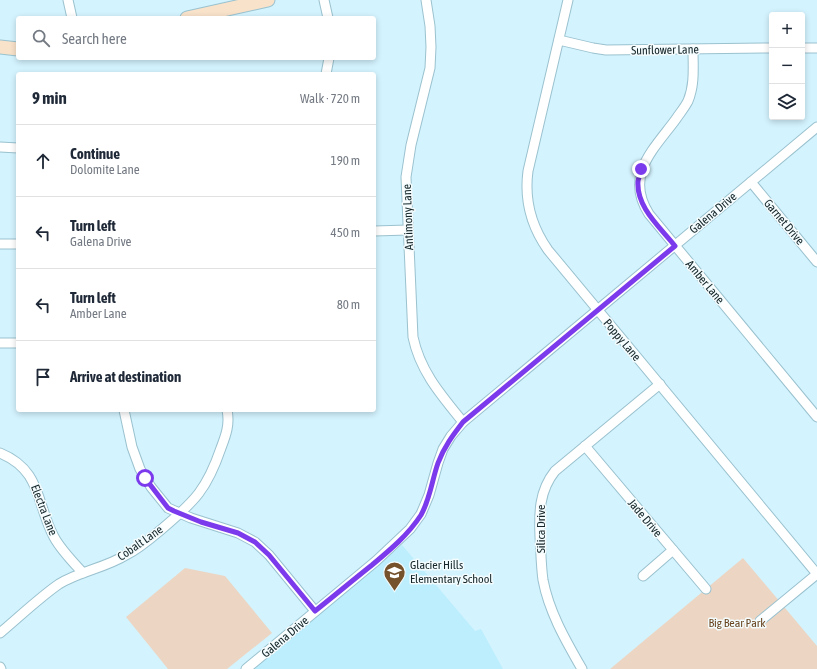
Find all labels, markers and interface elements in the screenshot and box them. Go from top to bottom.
map controls [769,12,805,120]
button: + [769,12,805,48]
search box [16,16,376,60]
icon: search [30,27,52,49]
text: Search here [62,30,127,47]
street label: Sunflower Lane [631,42,699,58]
button: − [769,48,805,84]
button: layers [769,84,805,120]
text: 9 min [32,88,67,108]
text: Walk · 720 m [300,91,360,106]
text: Continue [70,145,120,162]
icon: ahead [32,150,54,172]
text: 190 m [331,153,360,168]
route end [632,160,650,178]
text: Dolomite Lane [70,162,140,177]
street label: Antimony Lane [400,184,416,250]
street label: Galena Drive [687,189,739,237]
street label: Garnet Drive [761,196,807,248]
text: Turn left [70,217,116,234]
icon: left [32,222,54,244]
text: 450 m [331,225,360,240]
text: Galena Drive [70,234,132,249]
street label: Amber Lane [683,257,727,307]
text: Turn left [70,289,116,306]
icon: left [32,294,54,316]
text: 80 m [337,297,360,312]
text: Amber Lane [70,306,127,321]
street label: Poppy Lane [600,316,644,364]
icon: arrive [32,366,54,388]
text: Arrive at destination [70,368,181,385]
route start [136,469,154,487]
street label: Electra Lane [28,483,60,537]
street label: Jade Drive [625,496,665,540]
street label: Silica Drive [534,505,548,553]
street label: Cobalt Lane [115,522,165,564]
place label: Glacier Hills Elementary School [410,558,493,586]
school or university icon: Glacier Hills Elementary School [381,559,407,592]
street label: Galena Drive [259,613,311,661]
park label: Big Bear Park [708,616,766,630]

